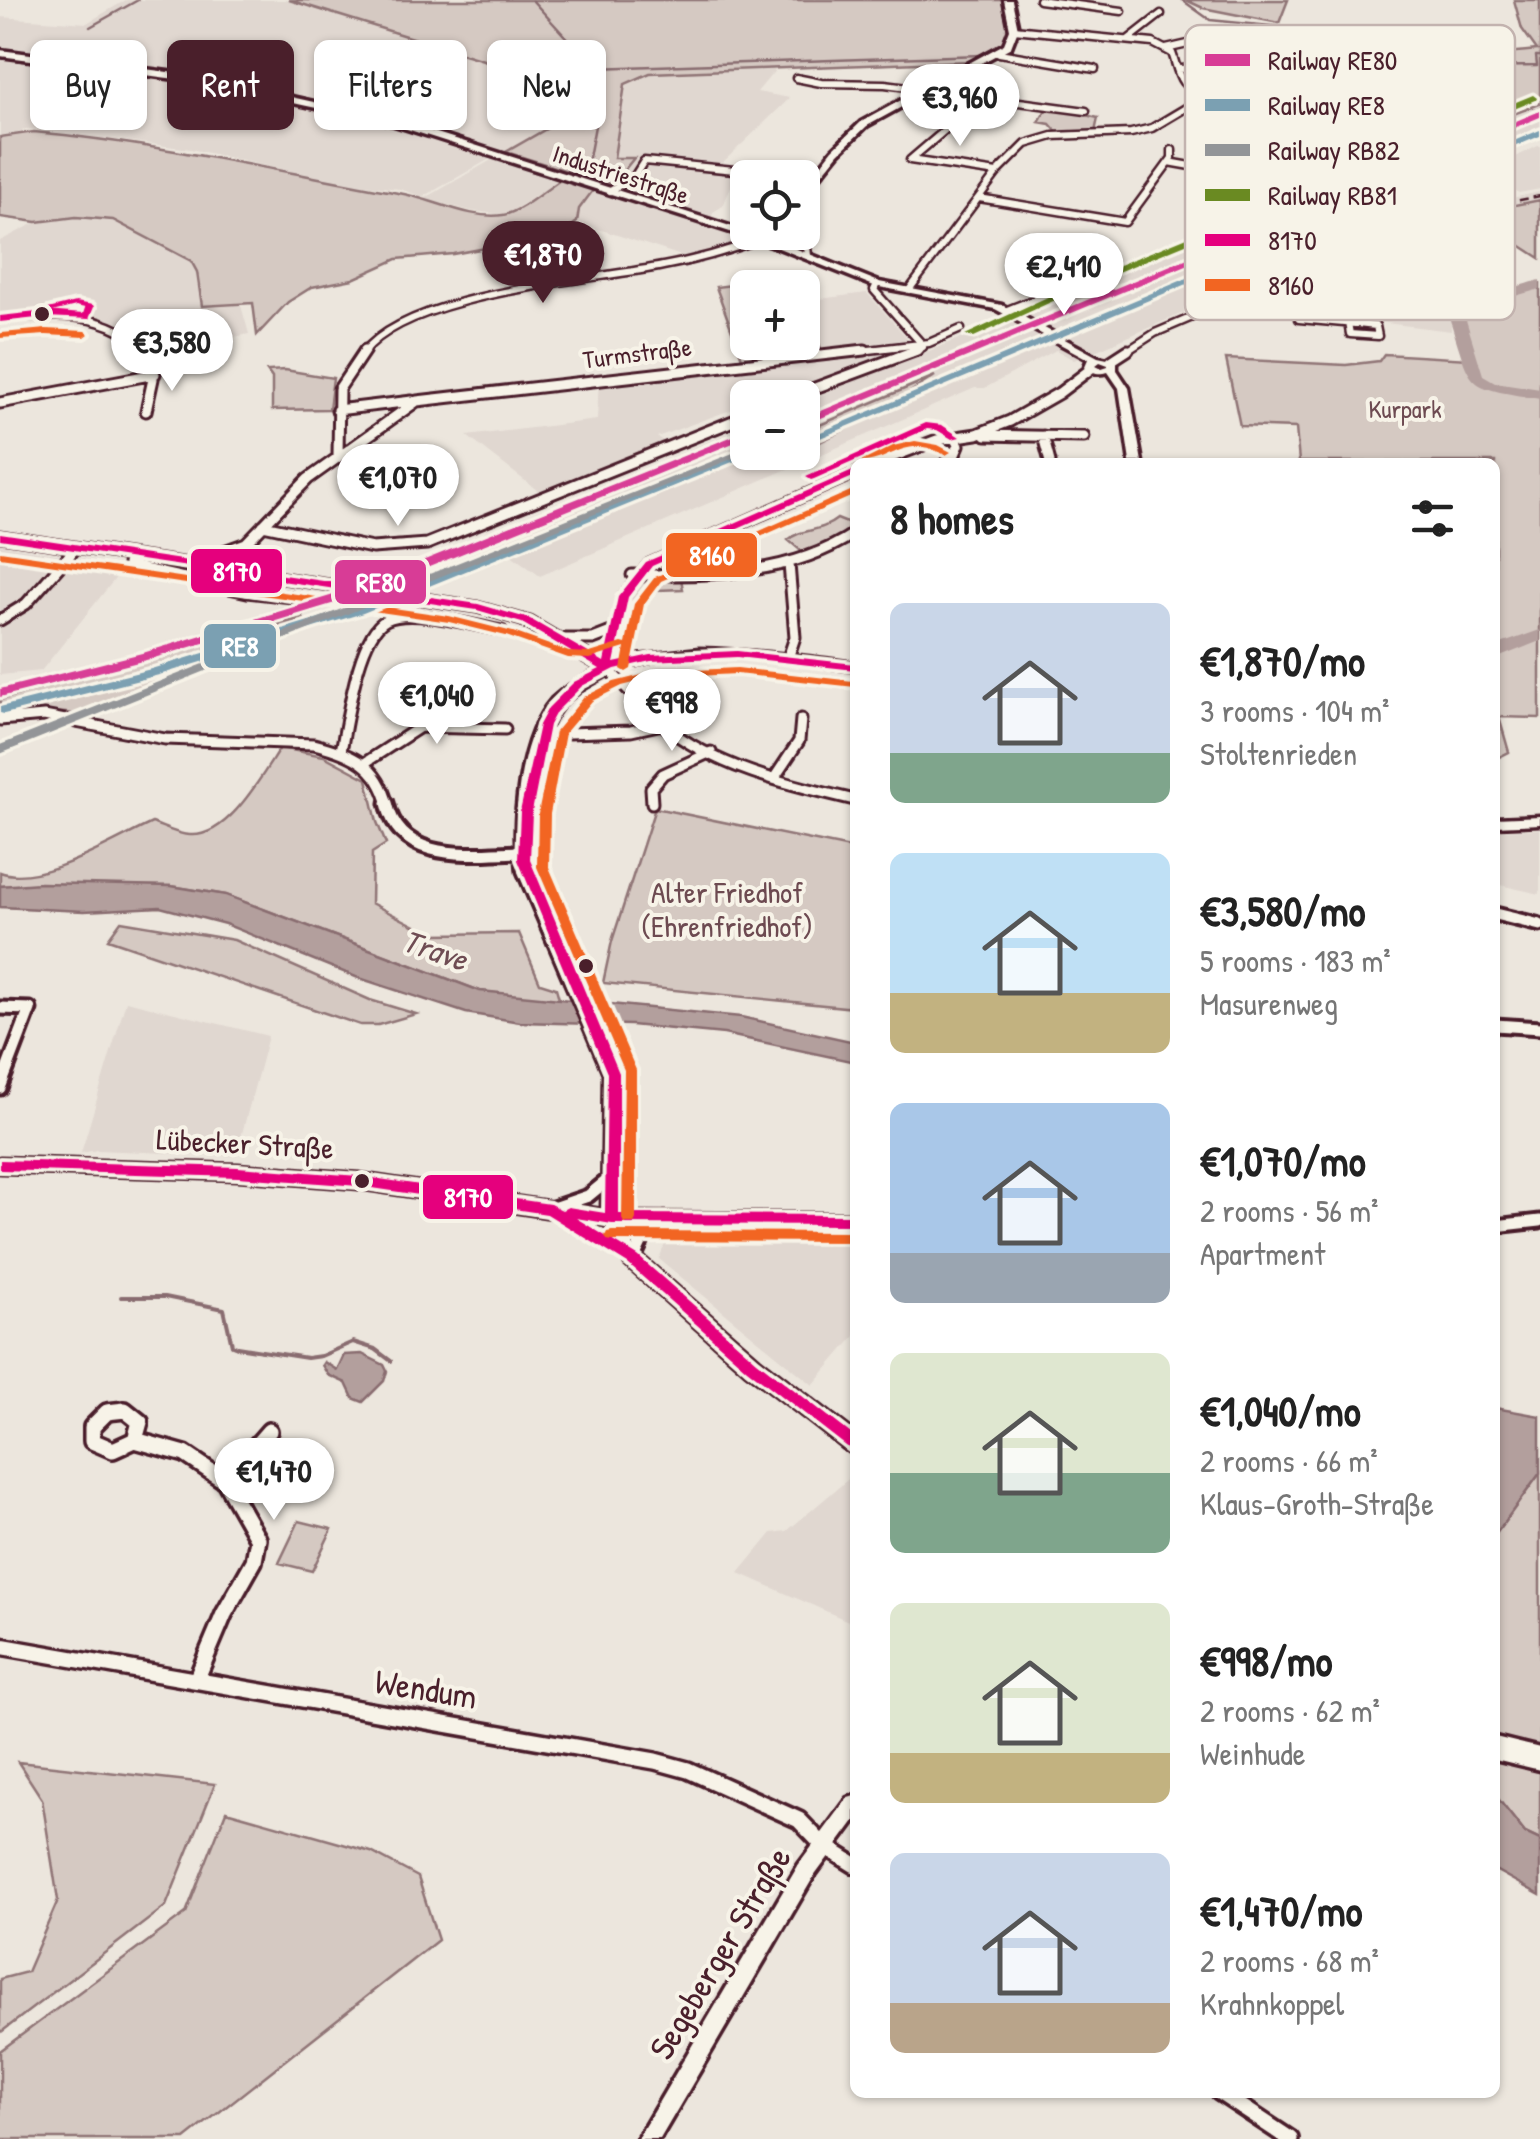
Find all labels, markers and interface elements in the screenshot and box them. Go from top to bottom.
legend [1185,25,1515,320]
chip: Buy [30,40,147,130]
chip: Rent [167,40,294,130]
chip: Filters [314,40,467,130]
chip: New [487,40,606,130]
text: Railway RE80 [1268,41,1397,79]
pin: €3,960 [879,64,1041,149]
text: €3,960 [922,75,998,118]
text: Railway RE8 [1268,86,1385,124]
text: Railway RB82 [1268,131,1400,169]
street label: Industriestraße [549,136,693,212]
map controls [730,160,820,470]
button: locate [730,160,820,250]
text: Railway RB81 [1268,176,1397,214]
pin: €1,870 [462,221,624,306]
text: 8170 [1268,221,1317,259]
text: €1,870 [504,232,582,275]
pin: €2,410 [983,233,1145,318]
text: €2,410 [1027,244,1101,287]
text: 8160 [1268,266,1314,304]
button: + [730,270,820,360]
unlabelled marker [32,304,52,324]
pin: €3,580 [91,309,253,394]
text: €3,580 [133,320,211,363]
street label: Turmstraße [581,329,693,377]
button: − [730,380,820,470]
park label: Kurpark [1368,392,1442,426]
pin: €1,070 [317,444,479,529]
text: €1,070 [359,455,437,498]
text: 8 homes [890,490,1014,547]
icon: filters [1405,491,1460,546]
line badge: 8160 [664,531,759,579]
text: 8160 [689,536,735,574]
line badge: 8170 [189,547,284,595]
text: 8170 [213,552,262,590]
line badge: RE80 [333,558,428,606]
text: RE80 [356,563,406,601]
line badge: RE8 [202,622,278,670]
text: RE8 [221,627,259,665]
text: €1,870/mo [1200,632,1365,689]
icon: home [970,643,1090,763]
pin: €1,040 [356,662,518,747]
pin: €998 [613,669,731,754]
text: €1,040 [400,673,474,716]
text: €998 [646,680,698,723]
text: 3 rooms · 104 m² [1200,689,1389,732]
text: Stoltenrieden [1200,732,1357,775]
park label: Alter Friedhof (Ehrenfriedhof) [641,872,813,946]
text: €3,580/mo [1200,882,1366,939]
icon: home [970,893,1090,1013]
water label: Trave [397,919,474,981]
text: 5 rooms · 183 m² [1200,939,1391,982]
unlabelled marker [576,956,596,976]
text: Masurenweg [1200,982,1338,1025]
street label: Lübecker Straße [156,1118,335,1168]
text: €1,070/mo [1200,1132,1366,1189]
icon: home [970,1143,1090,1263]
unlabelled marker [352,1171,372,1191]
line badge: 8170 [421,1173,515,1221]
text: 8170 [444,1178,493,1216]
text: 2 rooms · 56 m² [1200,1189,1378,1232]
text: Apartment [1200,1232,1325,1275]
text: €1,040/mo [1200,1382,1361,1439]
icon: home [970,1393,1090,1513]
pin: €1,470 [193,1438,355,1523]
text: 2 rooms · 66 m² [1200,1439,1378,1482]
text: €1,470 [236,1449,312,1492]
text: Klaus-Groth-Straße [1200,1482,1434,1525]
text: €998/mo [1200,1632,1332,1689]
icon: home [970,1643,1090,1763]
street label: Wendum [372,1657,481,1720]
text: 2 rooms · 62 m² [1200,1689,1380,1732]
text: Weinhude [1200,1732,1306,1775]
street label: Segeberger Straße [638,1838,802,2068]
text: €1,470/mo [1200,1882,1363,1939]
icon: home [970,1893,1090,2013]
text: 2 rooms · 68 m² [1200,1939,1379,1982]
text: Krahnkoppel [1200,1982,1344,2025]

